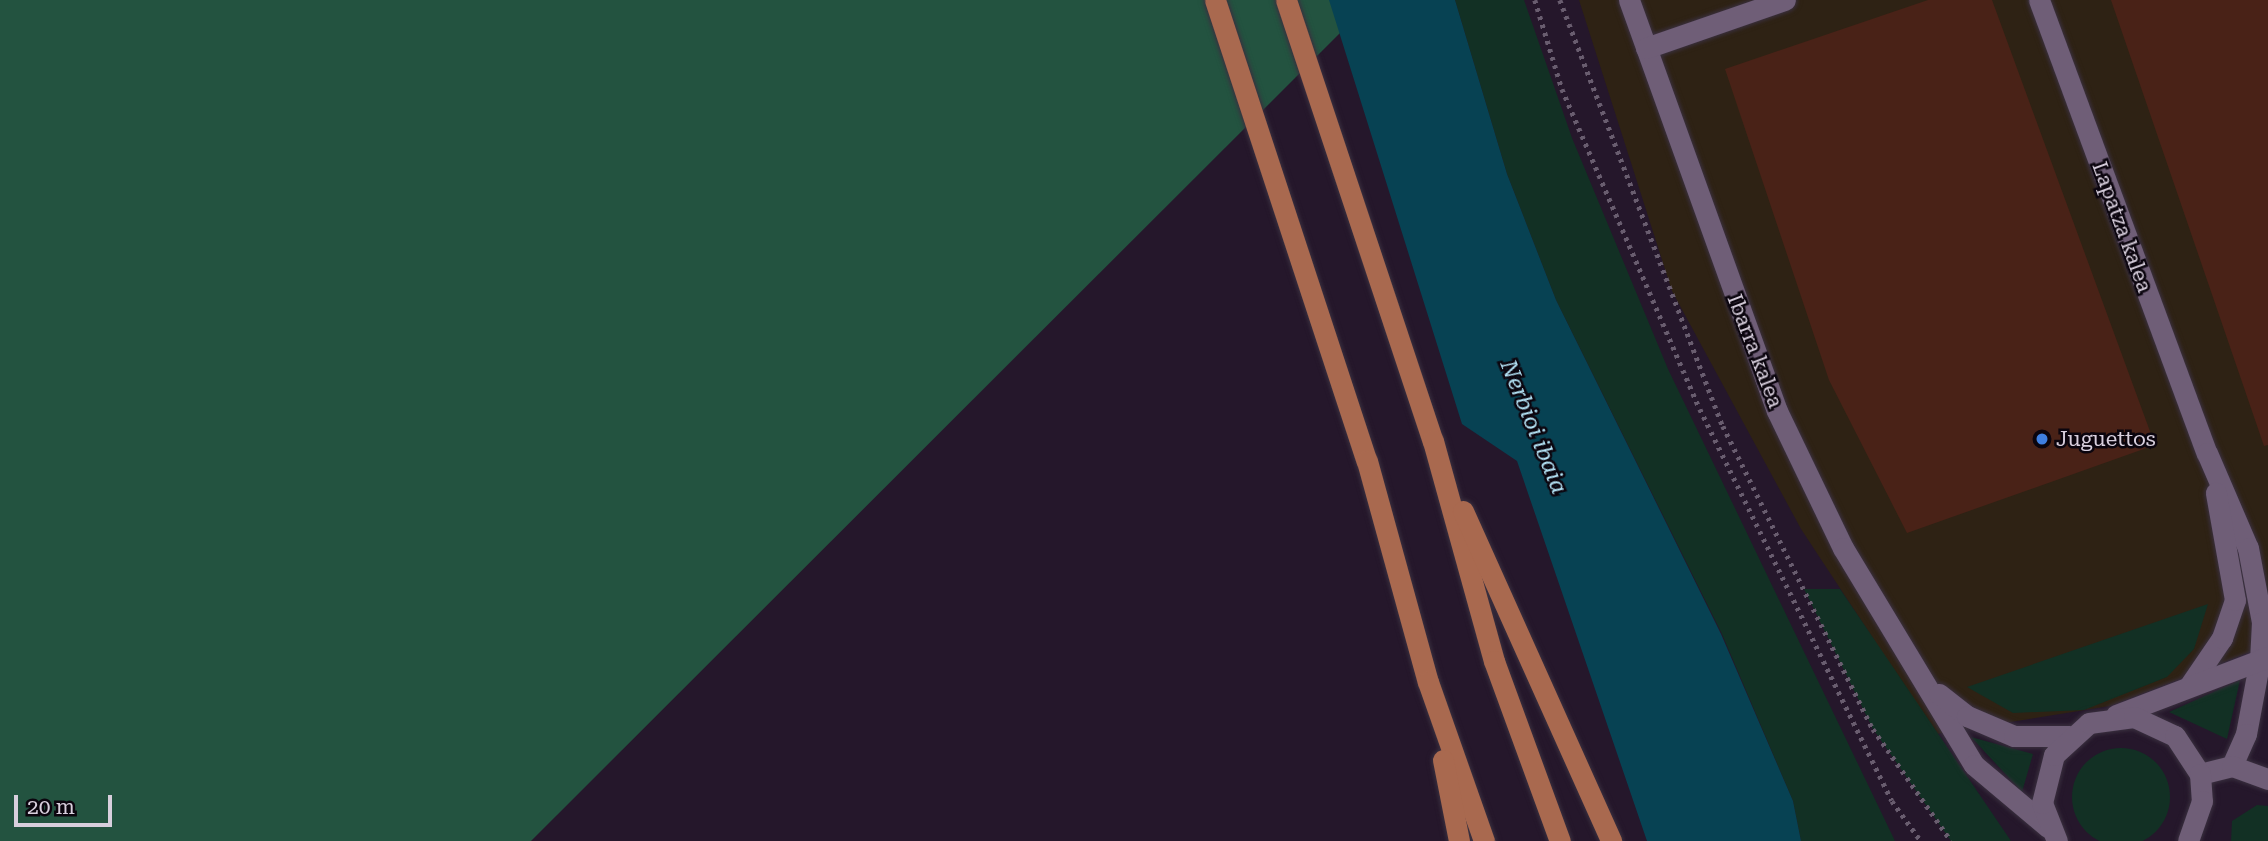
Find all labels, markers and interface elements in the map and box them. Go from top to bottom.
street label: Lapatza kalea [2087,158,2157,296]
street label: Ibarra kalea [1722,291,1788,411]
water label: Nerbioi ibaia [1494,356,1572,498]
place label: Juguettos [2056,426,2156,452]
marker: Juguettos [2034,431,2050,447]
scale bar [18,782,116,826]
text: 20 m [27,795,75,819]

